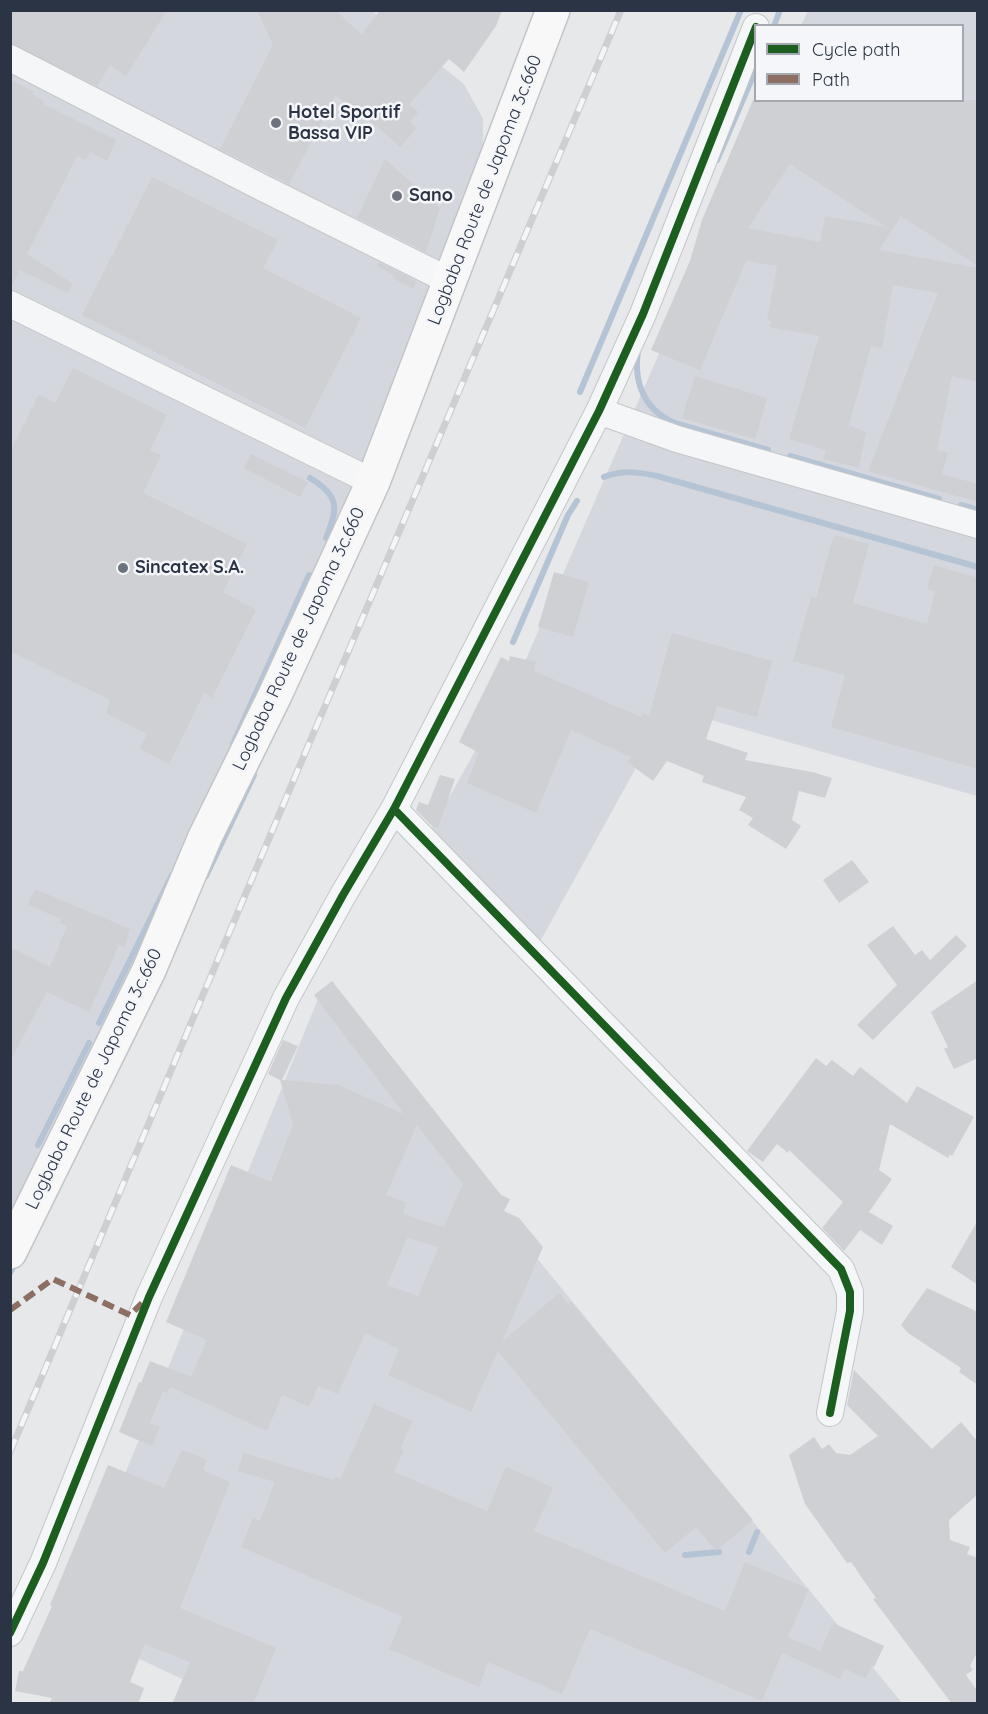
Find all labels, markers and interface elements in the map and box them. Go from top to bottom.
legend [754,24,964,102]
text: Cycle path [812,38,900,61]
street label: Logbaba Route de Japoma 3c.660 [423,52,547,328]
text: Path [812,68,850,91]
place label: Hotel Sportif Bassa VIP [288,102,401,144]
marker: Hotel Sportif Bassa VIP [269,116,283,130]
place label: Sano [409,185,453,207]
marker: Sano [390,189,404,203]
street label: Logbaba Route de Japoma 3c.660 [228,504,370,774]
place label: Sincatex S.A. [135,557,244,579]
marker: Sincatex S.A. [116,561,130,575]
street label: Logbaba Route de Japoma 3c.660 [21,945,167,1213]

